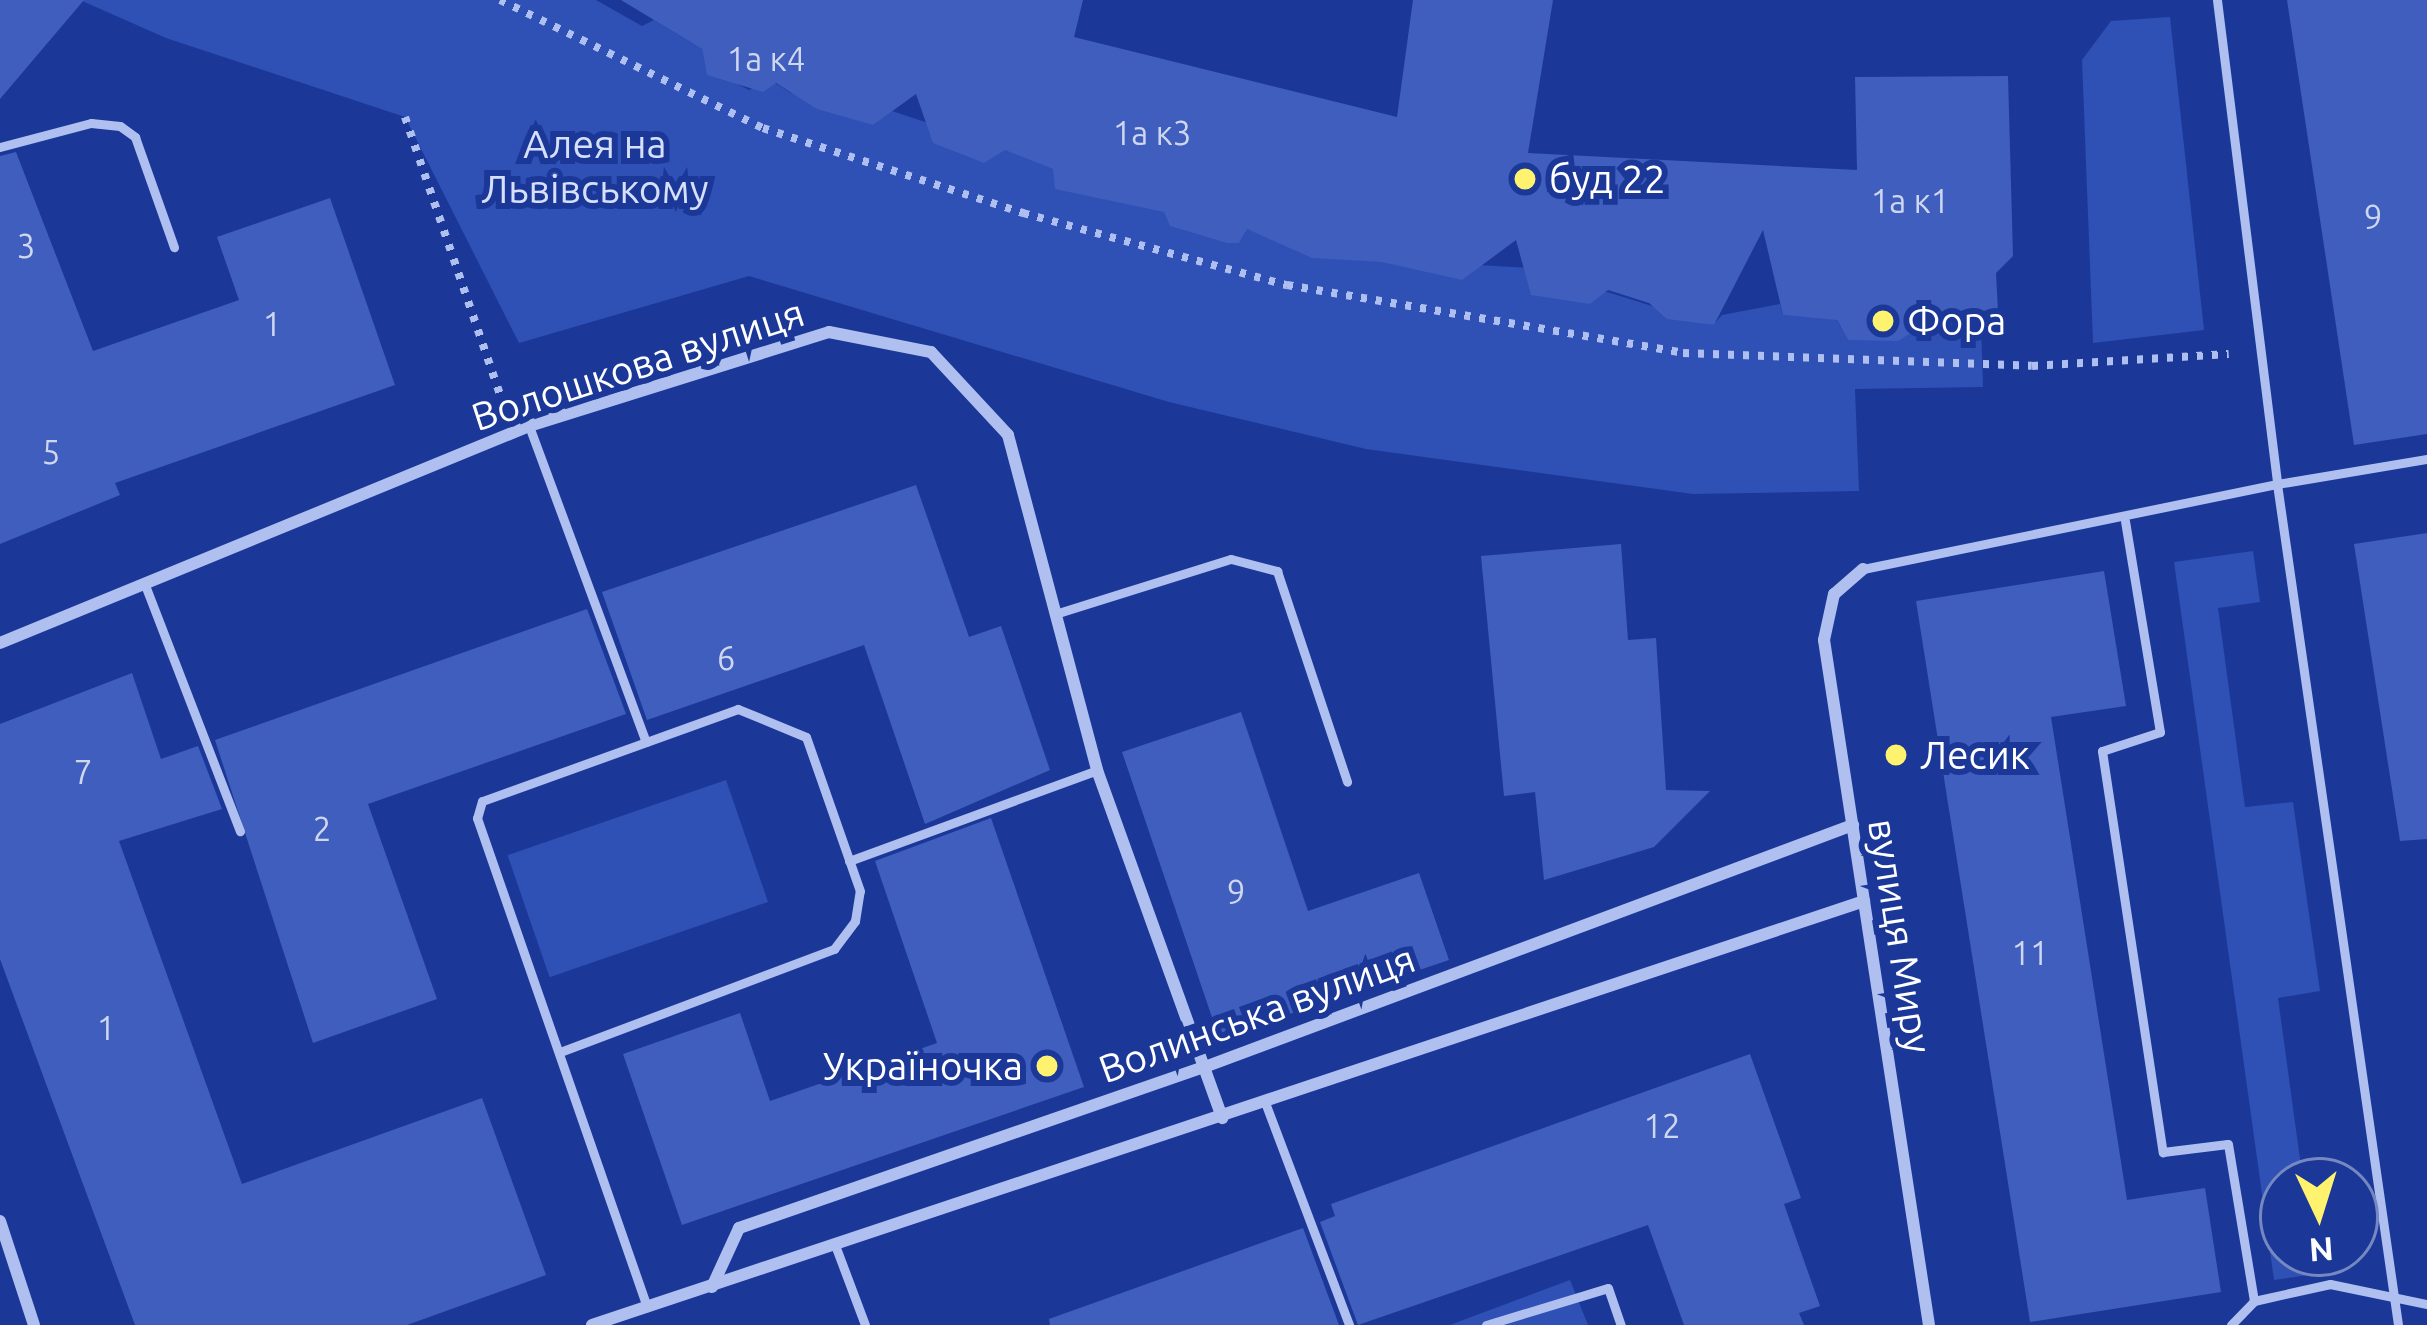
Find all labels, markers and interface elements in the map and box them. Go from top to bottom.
house number: 1а к4 [727,39,805,79]
house number: 1а к3 [1113,113,1191,153]
park label: Алея на Львівському [481,122,709,213]
place label: буд 22 [1549,156,1666,202]
marker: буд 22 [1512,166,1538,192]
house number: 1а к1 [1871,181,1949,221]
house number: 9 [2364,197,2382,237]
house number: 3 [17,226,35,266]
street label: Волошкова вулиця [466,289,810,441]
place label: Фора [1907,298,2006,344]
house number: 1 [263,304,281,344]
marker: Фора [1870,308,1896,334]
house number: 5 [42,432,60,472]
house number: 6 [717,638,735,678]
place label: Лесик [1920,732,2030,778]
marker: Лесик [1883,742,1909,768]
house number: 7 [74,752,92,792]
house number: 2 [313,809,331,849]
street label: вулиця Миру [1858,815,1942,1057]
house number: 9 [1227,872,1245,912]
house number: 11 [2011,933,2049,973]
street label: Волинська вулиця [1093,935,1421,1093]
house number: 1 [97,1008,115,1048]
place label: Україночка [823,1043,1023,1089]
marker: Україночка [1034,1053,1060,1079]
house number: 12 [1643,1106,1681,1146]
north arrow [2259,1157,2379,1277]
text: N [2308,1231,2335,1270]

